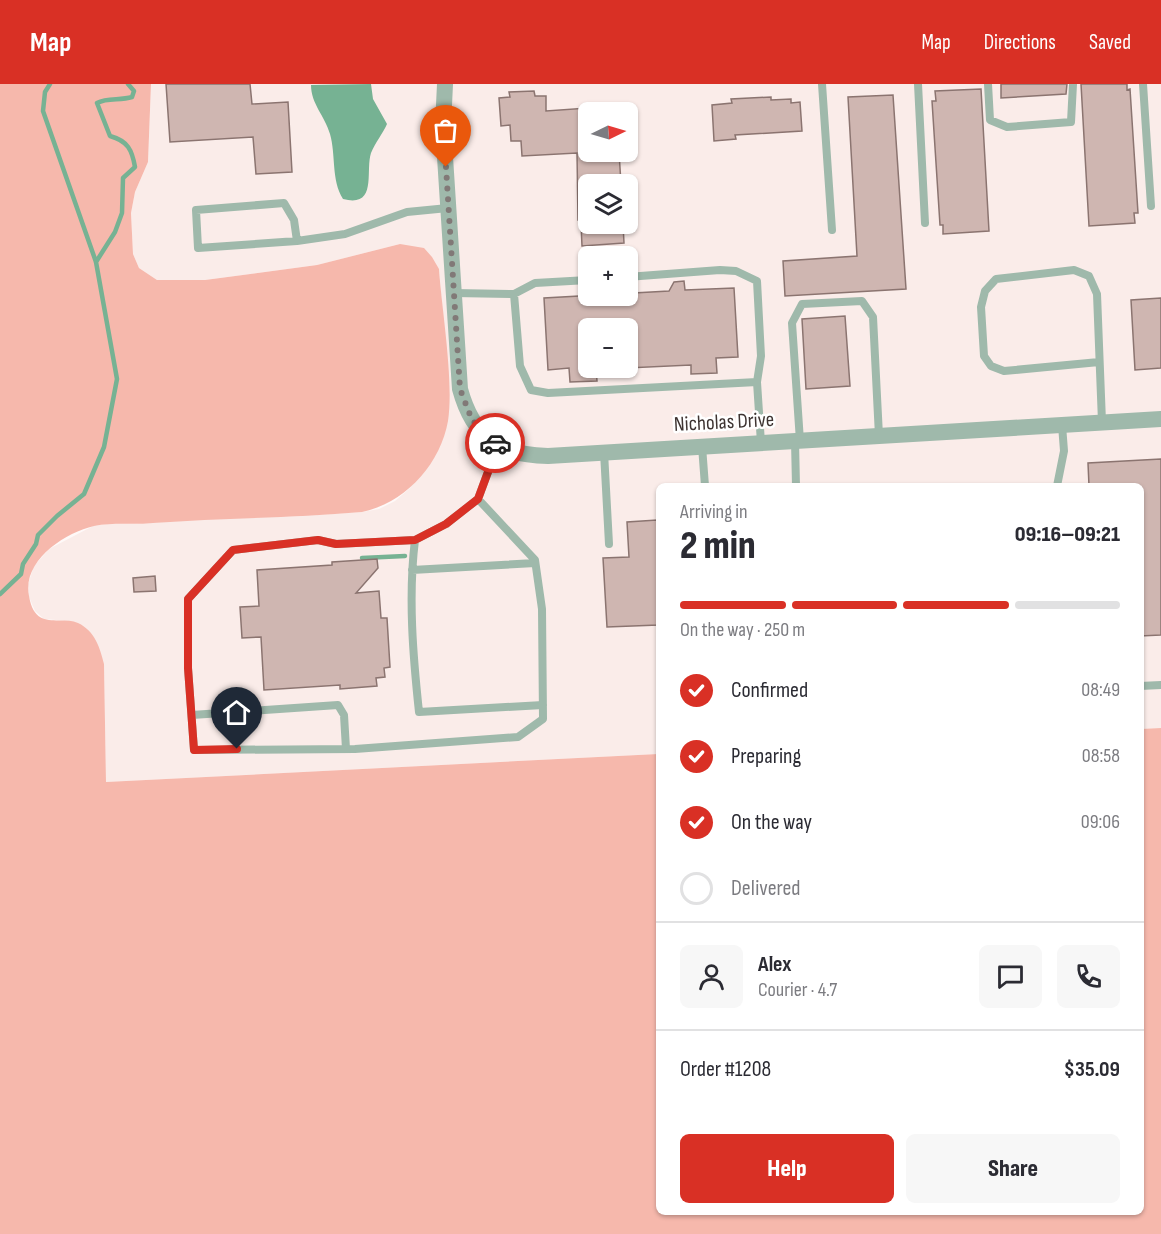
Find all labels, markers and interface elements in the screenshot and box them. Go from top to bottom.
text: Map [30,26,71,59]
text: Map [921,30,951,55]
text: Directions [984,30,1056,55]
text: Saved [1089,30,1131,55]
north arrow [578,102,638,162]
map controls [578,102,638,378]
pin [420,105,471,167]
icon: bag [429,114,462,147]
button: layers [578,174,638,234]
button: + [578,246,638,306]
button: − [578,318,638,378]
street label: Nicholas Drive [673,407,775,437]
courier [465,413,525,473]
icon: car [479,427,512,460]
text: Arriving in [680,500,748,524]
text: 09:16–09:21 [1015,521,1120,548]
text: 2 min [680,523,756,570]
text: On the way · 250 m [680,618,805,642]
icon: check [680,674,713,707]
text: Confirmed [731,677,808,704]
text: 08:49 [1081,678,1120,702]
pin [211,687,262,749]
icon: home [220,696,253,729]
icon: check [680,740,713,773]
text: Preparing [731,743,801,770]
text: 08:58 [1082,744,1120,768]
icon: check [680,806,713,839]
text: On the way [731,809,812,836]
text: 09:06 [1081,810,1120,834]
text: Delivered [731,875,800,902]
button: person [680,945,743,1008]
button: chat [979,945,1042,1008]
button: phone [1057,945,1120,1008]
text: Alex [758,951,791,978]
text: Courier · 4.7 [758,978,837,1002]
text: Order #1208 [680,1056,771,1083]
text: $35.09 [1064,1056,1120,1083]
button: Help [680,1134,894,1203]
button: Share [906,1134,1120,1203]

